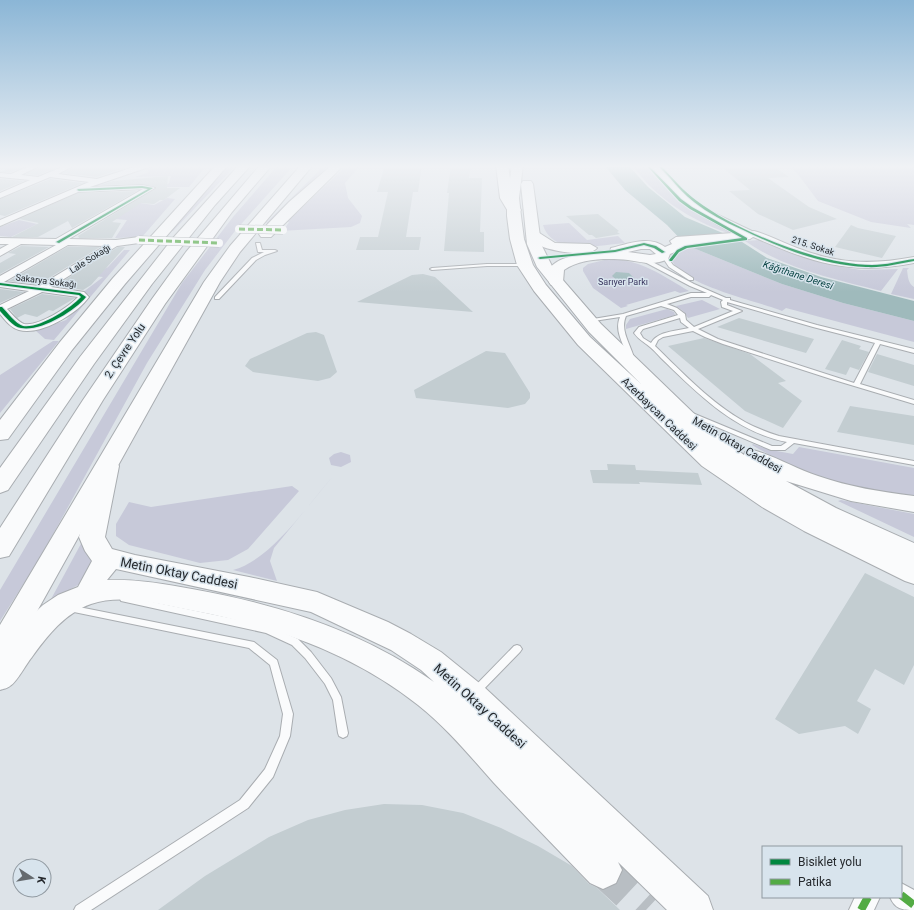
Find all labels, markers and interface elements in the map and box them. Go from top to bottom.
street label: 215. Sokak [790,234,836,258]
street label: Lale Sokağı [68,243,112,275]
water label: Kâğıthane Deresi [762,258,835,292]
street label: Sakarya Sokağı [15,272,77,290]
park label: Sarıyer Parkı [598,277,648,287]
street label: 2. Çevre Yolu [102,321,148,381]
street label: Azerbaycan Caddesi [619,375,699,453]
street label: Metin Oktay Caddesi [690,414,784,476]
street label: Metin Oktay Caddesi [119,554,239,592]
street label: Metin Oktay Caddesi [431,661,529,751]
legend [762,846,902,898]
text: Bisiklet yolu [798,855,862,869]
north arrow [12,858,52,898]
text: K [34,875,48,886]
text: Patika [798,875,832,889]

